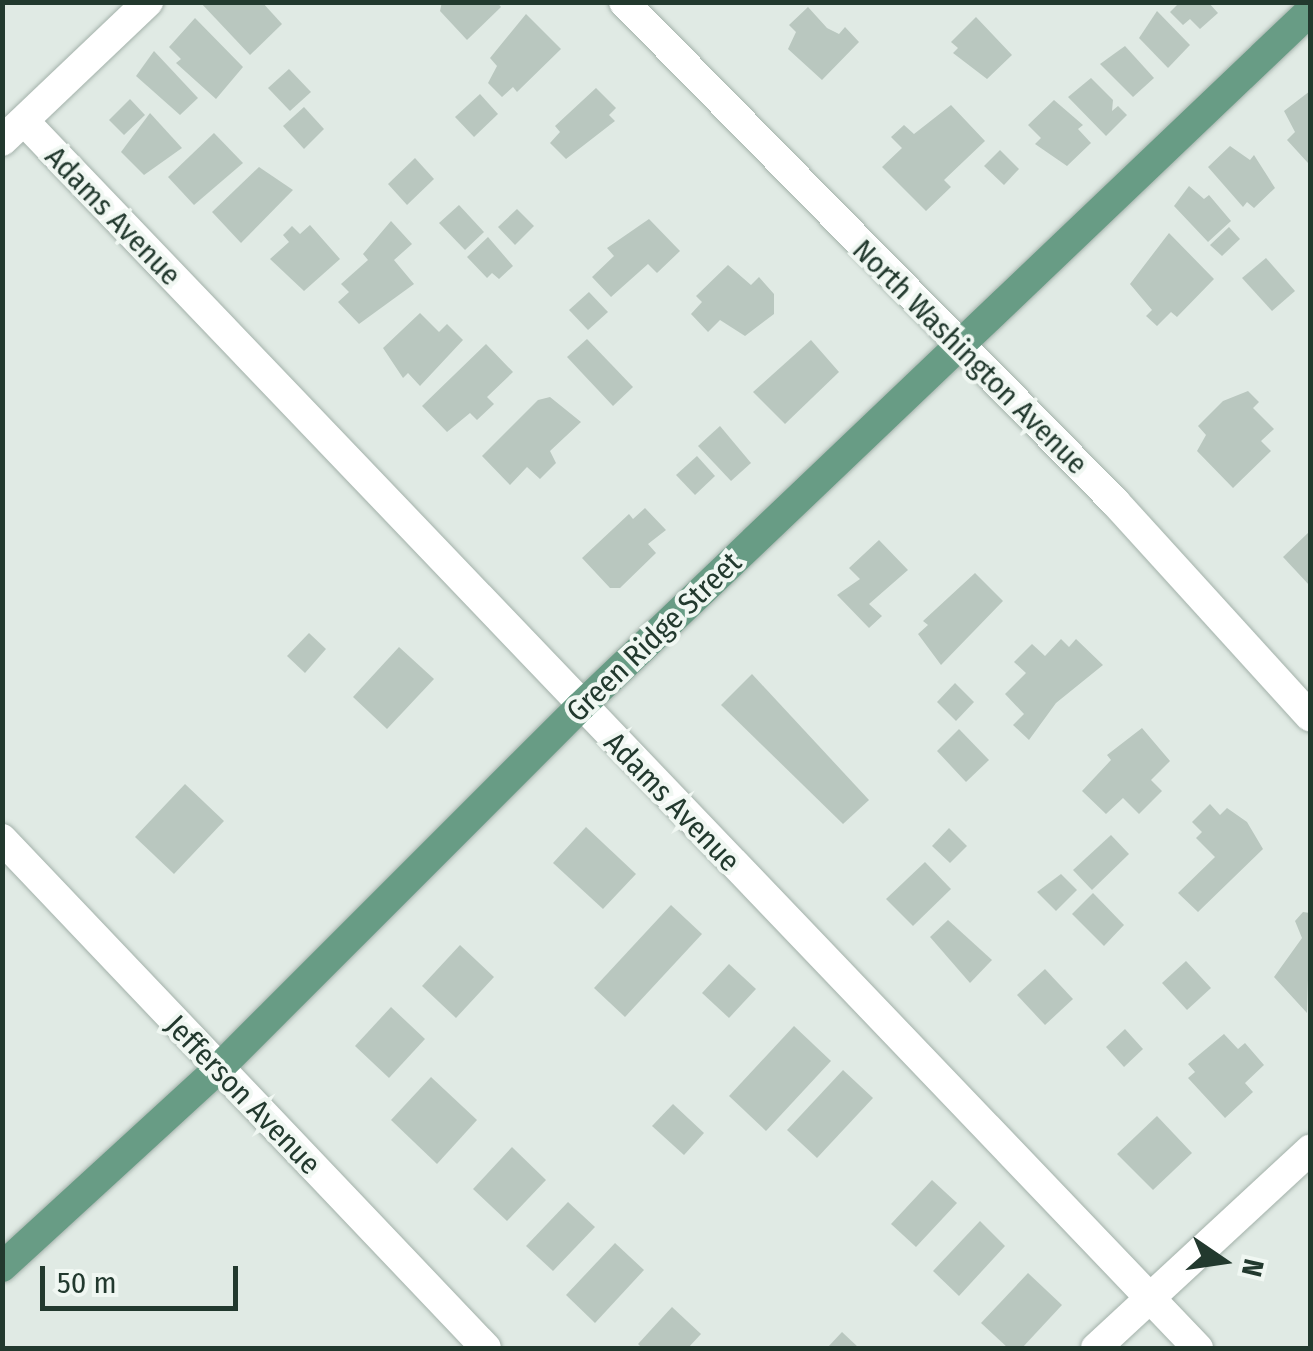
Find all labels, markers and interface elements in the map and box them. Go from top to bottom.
street label: Adams Avenue [38,139,188,293]
street label: North Washington Avenue [845,232,1095,482]
street label: Green Ridge Street [559,545,749,729]
street label: Adams Avenue [597,725,747,879]
street label: Jefferson Avenue [158,1008,328,1182]
north arrow [1173,1211,1273,1311]
scale bar [45,1246,242,1308]
text: N [1235,1256,1271,1280]
text: 50 m [57,1265,117,1301]

